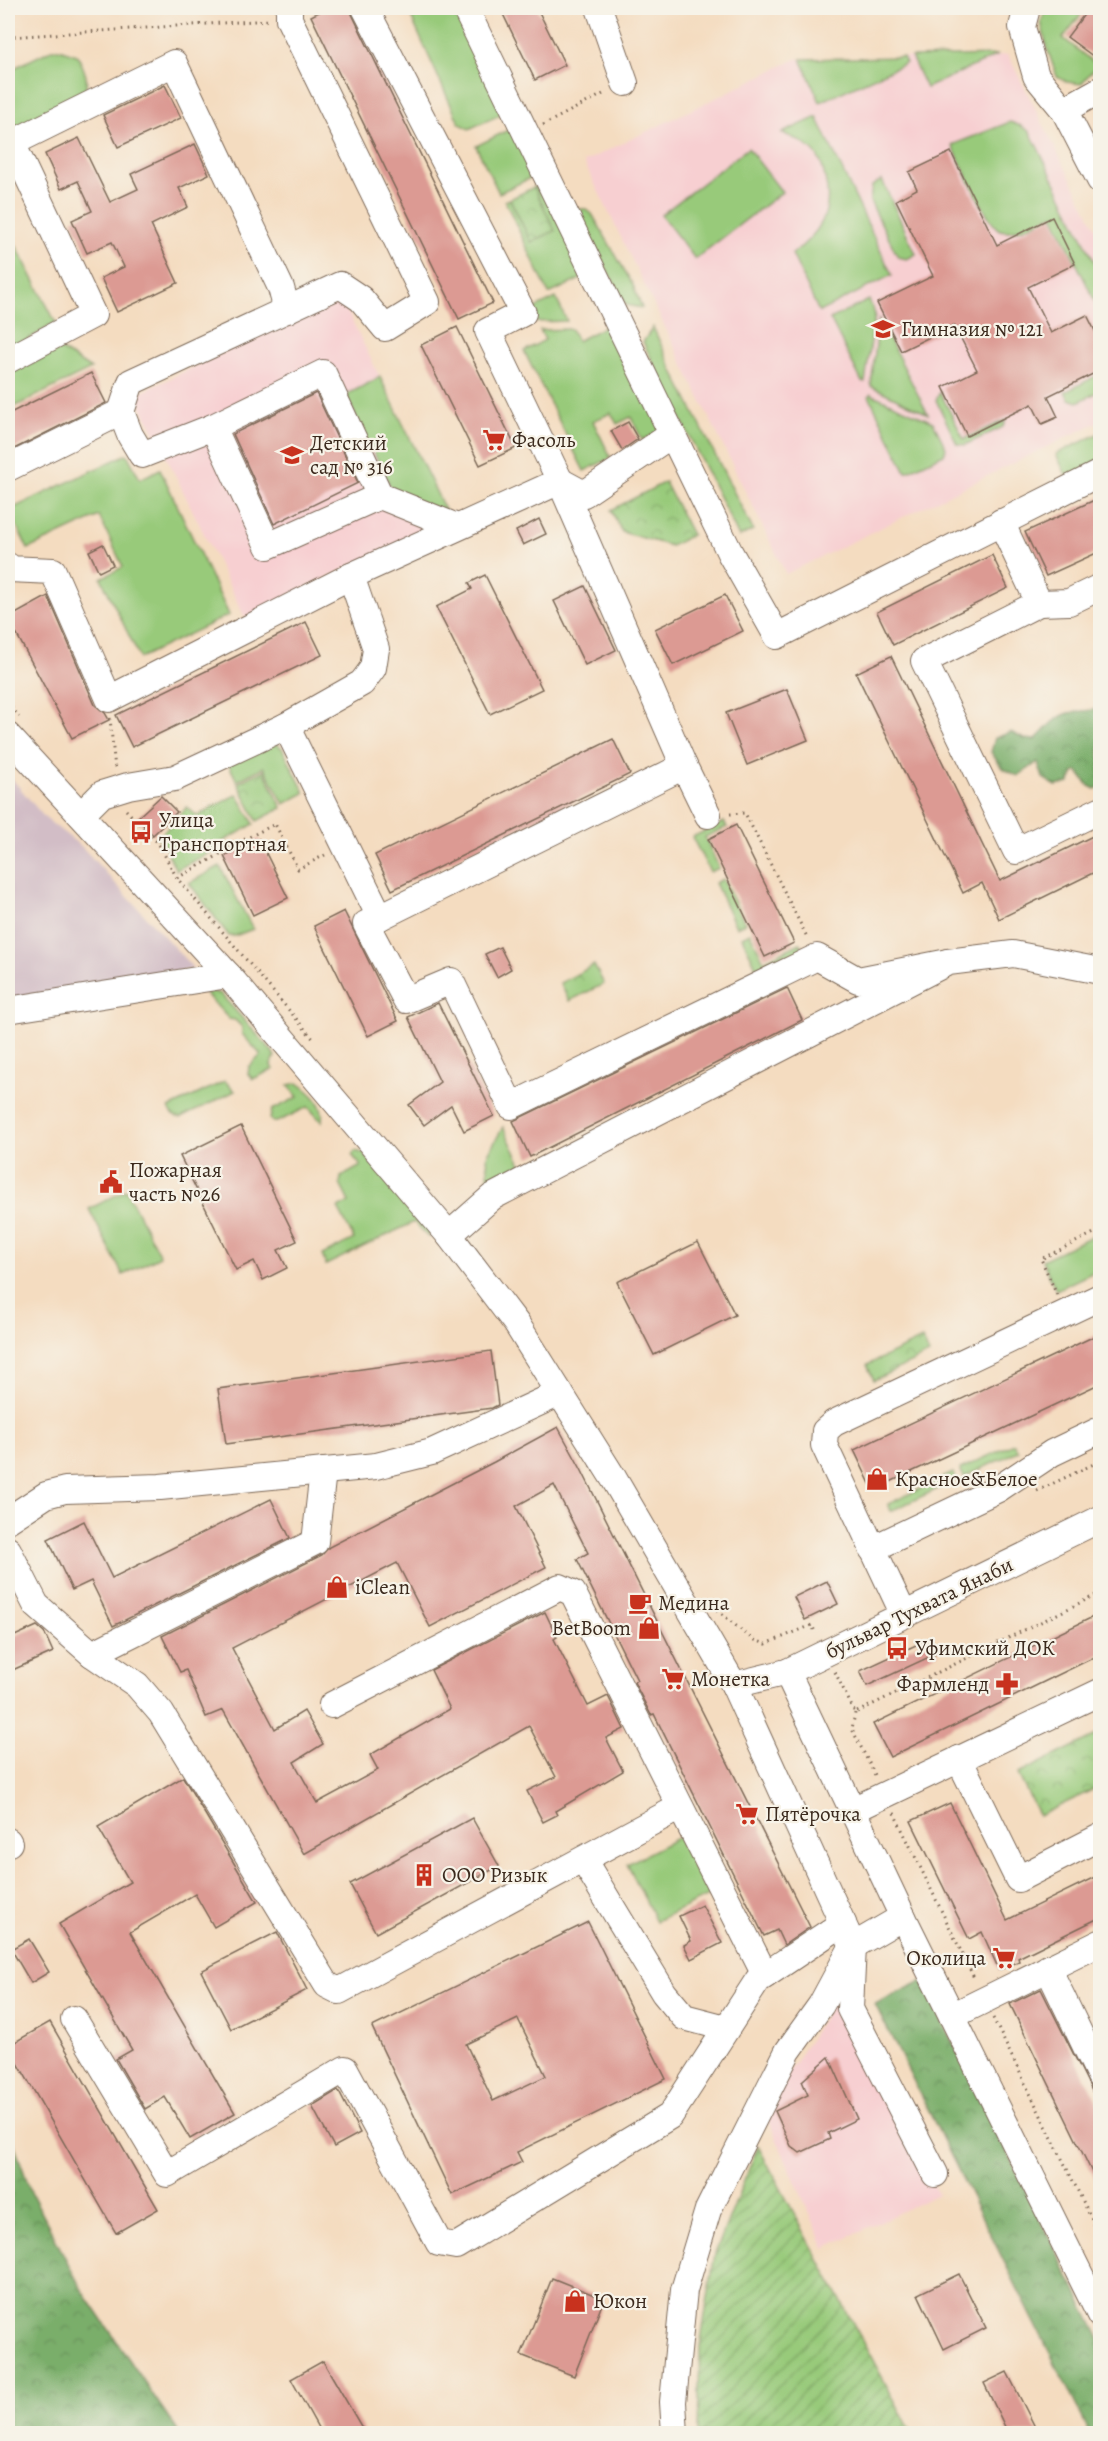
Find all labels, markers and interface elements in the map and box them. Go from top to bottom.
place label: Гимназия № 121 [901,315,1043,343]
school or university icon: Гимназия № 121 [870,316,896,342]
place label: Фасоль [512,426,575,454]
supermarket icon: Фасоль [481,427,507,453]
place label: Детский сад № 316 [310,429,393,481]
school or university icon: Детский сад № 316 [279,442,305,468]
place label: Улица Транспортная [159,806,287,858]
bus stop icon: Улица Транспортная [128,819,154,845]
place label: Пожарная часть №26 [129,1156,222,1208]
public building icon: Пожарная часть №26 [98,1169,124,1195]
place label: Красное&Белое [895,1465,1038,1493]
shop icon: Красное&Белое [864,1466,890,1492]
street label: бульвар Тухвата Янаби [820,1550,1018,1666]
place label: iClean [355,1573,410,1601]
shop icon: iClean [324,1574,350,1600]
place label: Медина [658,1589,730,1617]
cafe icon: Медина [627,1590,653,1616]
place label: BetBoom [552,1614,631,1642]
shop icon: BetBoom [636,1615,662,1641]
place label: Уфимский ДОК [915,1634,1055,1662]
bus stop icon: Уфимский ДОК [884,1635,910,1661]
place label: Монетка [691,1665,771,1693]
supermarket icon: Монетка [660,1666,686,1692]
place label: Фармленд [897,1670,989,1698]
pharmacy icon: Фармленд [994,1671,1020,1697]
place label: Пятёрочка [765,1800,861,1828]
supermarket icon: Пятёрочка [734,1801,760,1827]
place label: ООО Ризык [442,1861,547,1889]
building icon: ООО Ризык [411,1862,437,1888]
place label: Околица [906,1944,986,1972]
supermarket icon: Околица [991,1945,1017,1971]
place label: Юкон [593,2287,647,2315]
shop icon: Юкон [562,2288,588,2314]

